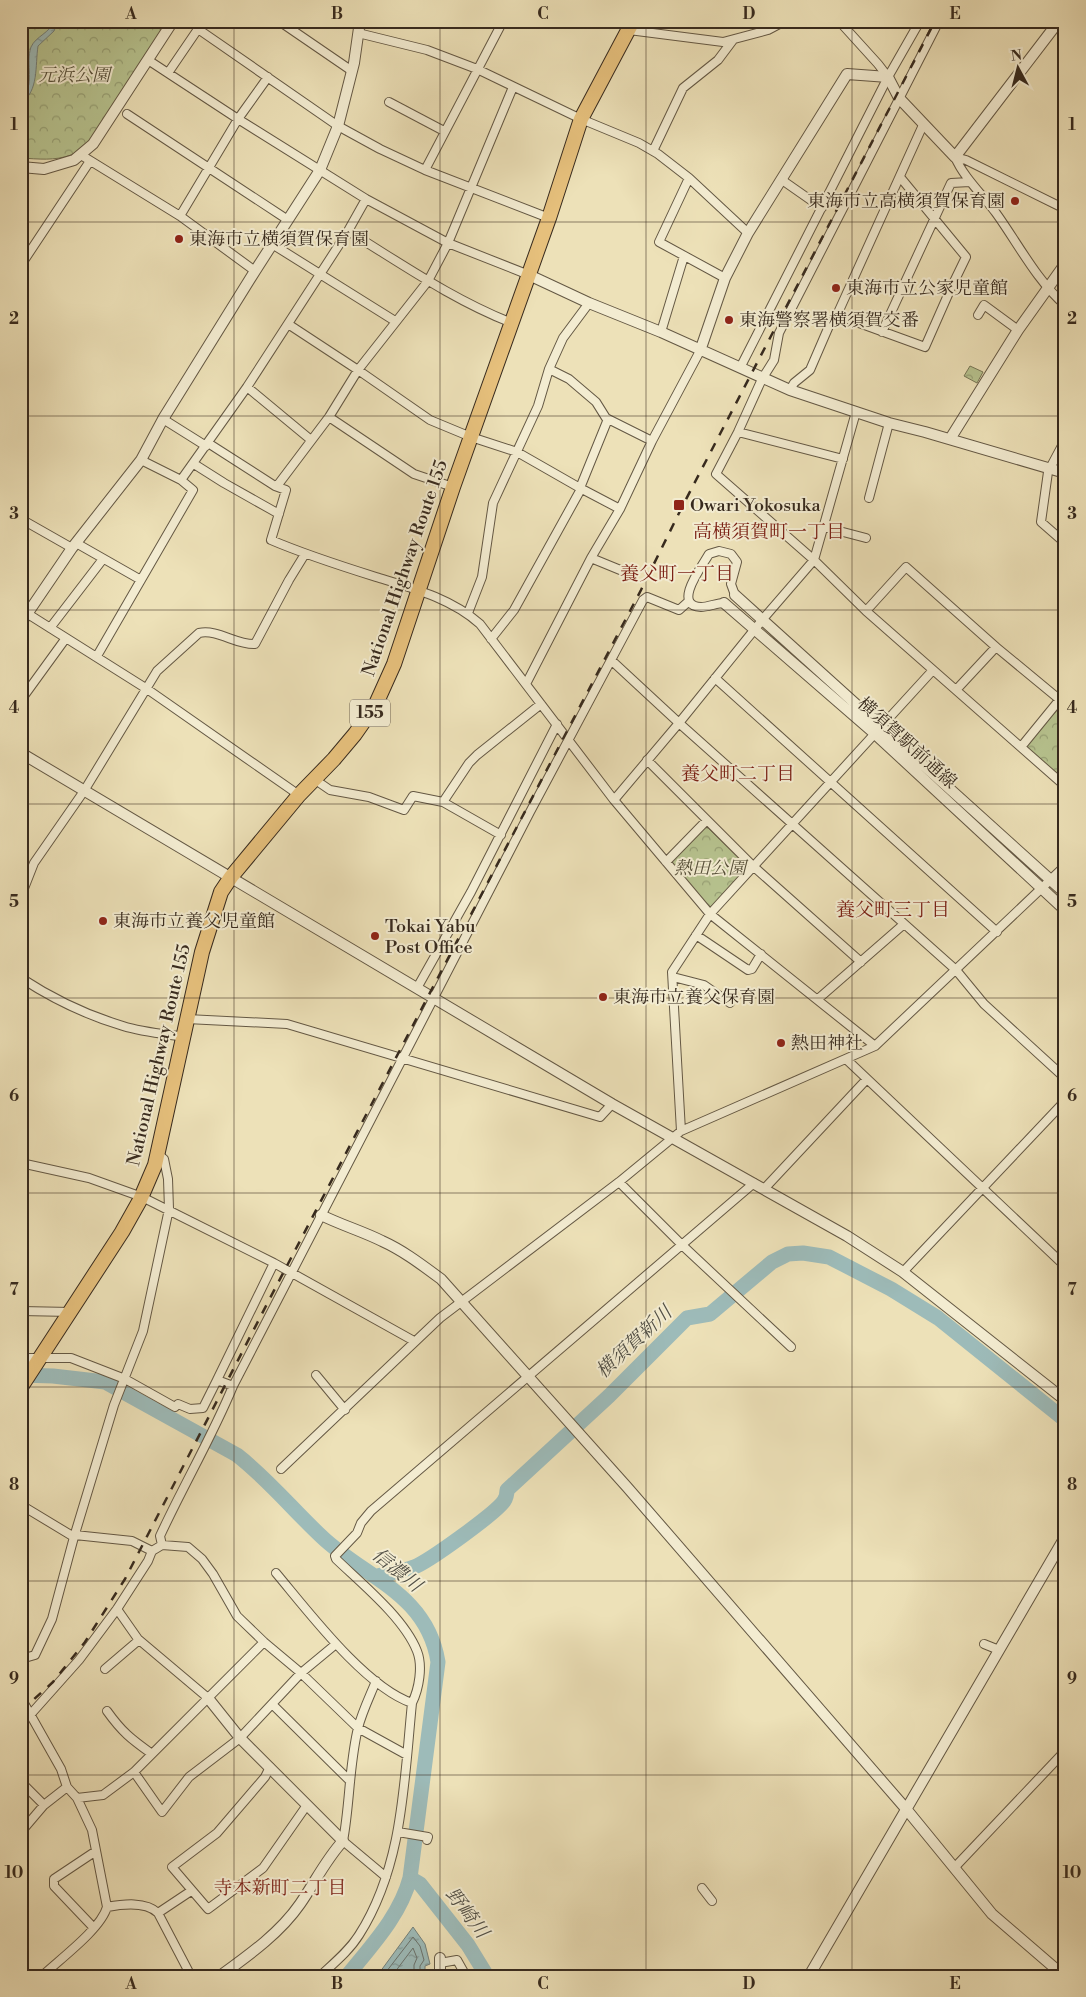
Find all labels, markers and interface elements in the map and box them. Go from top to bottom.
text: A [124,4,137,24]
text: B [331,4,343,24]
text: C [537,4,549,24]
text: D [743,4,756,24]
text: E [949,4,961,24]
north arrow [994,42,1044,92]
text: N [1010,46,1023,66]
park label: 元浜公園 [38,64,113,87]
text: 1 [10,115,18,135]
text: 1 [1068,115,1076,135]
place label: 東海市立高横須賀保育園 [807,190,1005,213]
marker: 東海市立高横須賀保育園 [1009,195,1021,207]
place label: 東海市立横須賀保育園 [189,228,369,251]
marker: 東海市立横須賀保育園 [173,233,185,245]
place label: 東海市立公家児童館 [846,277,1008,300]
marker: 東海市立公家児童館 [830,282,842,294]
text: 2 [9,309,19,329]
place label: 東海警察署横須賀交番 [739,309,919,332]
text: 2 [1067,309,1077,329]
marker: 東海警察署横須賀交番 [723,314,735,326]
street label: National Highway Route 155 [357,457,453,679]
place label: Owari Yokosuka [690,494,821,517]
marker: Owari Yokosuka [672,498,686,512]
text: 3 [9,504,19,524]
text: 3 [1067,504,1077,524]
district label: 高横須賀町一丁目 [693,520,845,544]
district label: 養父町一丁目 [620,562,734,586]
street label: 横須賀駅前通線 [852,692,962,794]
text: 4 [9,698,20,718]
text: 4 [1067,698,1078,718]
road number: 155 [350,700,390,726]
district label: 養父町二丁目 [681,762,795,786]
park label: 熱田公園 [674,857,749,880]
text: 5 [9,892,19,912]
text: 5 [1067,892,1077,912]
district label: 養父町三丁目 [836,898,950,922]
place label: 東海市立養父児童館 [113,910,275,933]
marker: 東海市立養父児童館 [97,915,109,927]
place label: Tokai Yabu Post Office [385,915,476,959]
marker: Tokai Yabu Post Office [369,930,381,942]
street label: National Highway Route 155 [122,942,196,1168]
place label: 東海市立養父保育園 [613,986,775,1009]
marker: 東海市立養父保育園 [597,991,609,1003]
place label: 熱田神社 [791,1032,863,1055]
marker: 熱田神社 [775,1037,787,1049]
text: 6 [9,1086,19,1106]
text: 6 [1067,1086,1077,1106]
text: 7 [9,1280,19,1300]
text: 7 [1067,1280,1077,1300]
water label: 横須賀新川 [591,1299,678,1383]
text: 8 [9,1475,19,1495]
text: 8 [1067,1475,1077,1495]
water label: 信濃川 [367,1543,428,1599]
text: 9 [9,1669,19,1689]
text: 9 [1067,1669,1077,1689]
text: 10 [5,1863,23,1883]
text: 10 [1063,1863,1081,1883]
district label: 寺本新町二丁目 [213,1876,347,1900]
water label: 野崎川 [440,1883,495,1945]
text: A [124,1974,137,1994]
text: B [331,1974,343,1994]
text: C [537,1974,549,1994]
text: D [743,1974,756,1994]
text: E [949,1974,961,1994]

